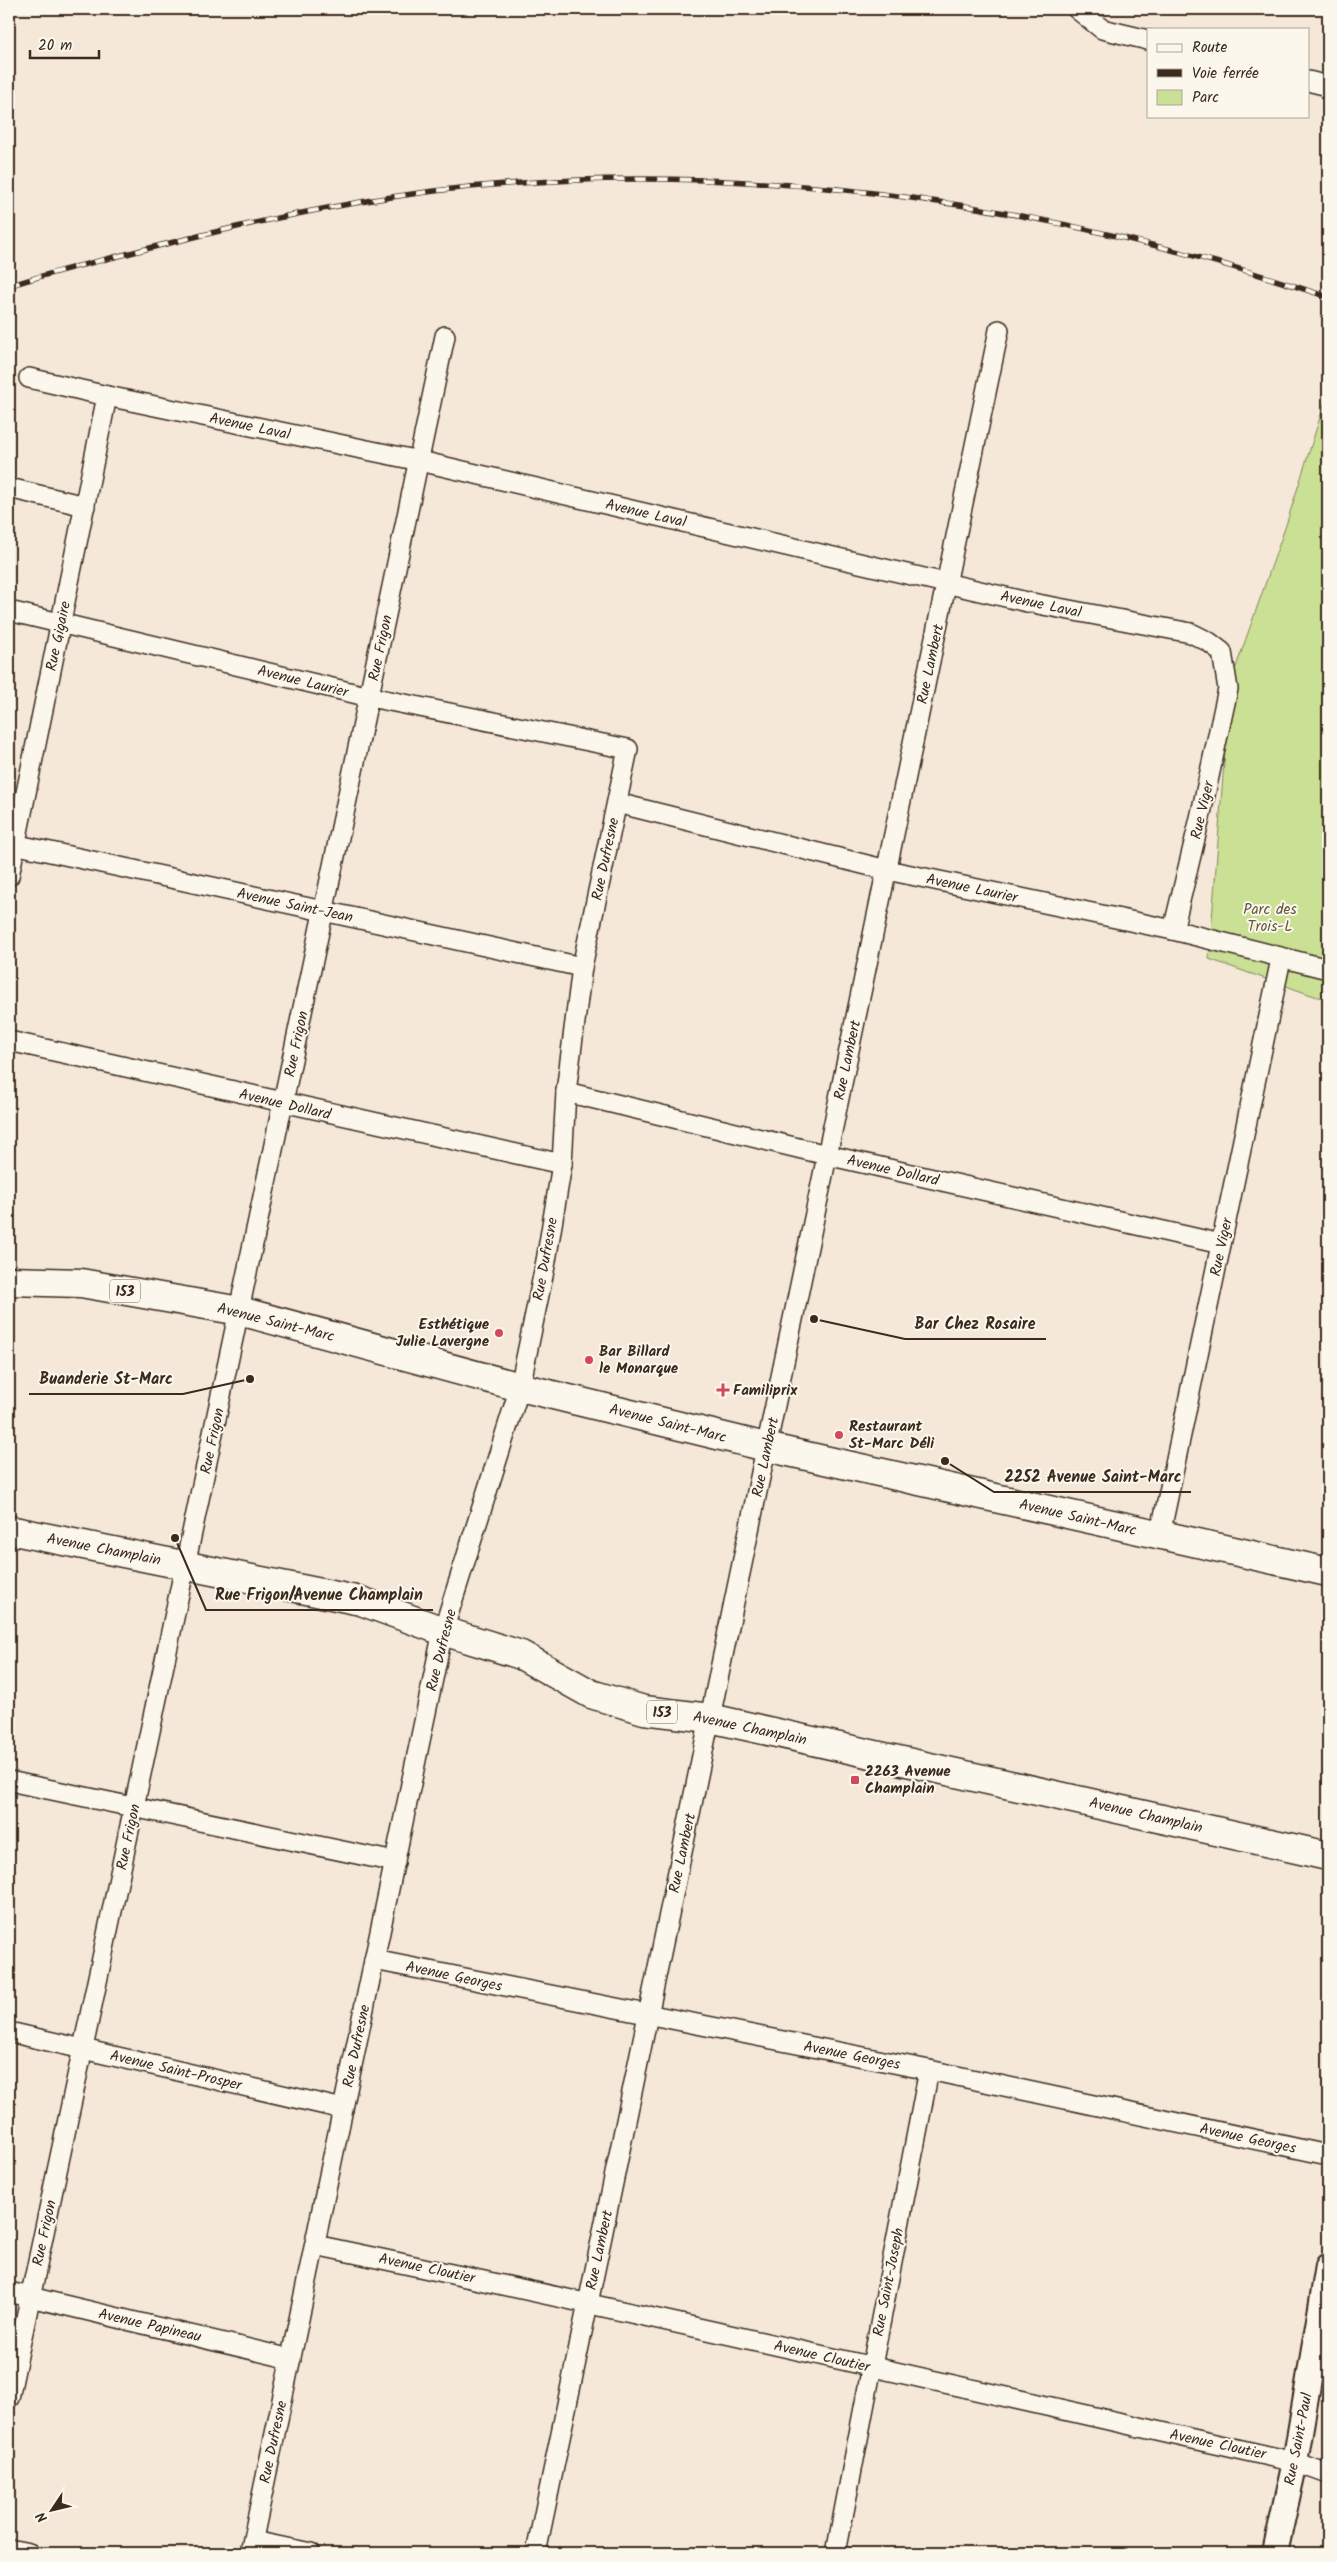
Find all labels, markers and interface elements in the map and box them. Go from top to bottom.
scale bar [30,28,99,60]
legend [1147,28,1310,118]
text: 20 m [38,34,72,58]
text: Route [1192,36,1228,60]
text: Voie ferrée [1192,62,1259,86]
text: Parc [1192,86,1219,110]
street label: Avenue Laval [207,407,293,447]
street label: Avenue Laval [603,493,689,535]
street label: Avenue Laval [998,585,1084,625]
street label: Rue Gigaire [40,599,78,673]
street label: Rue Frigon [362,613,400,683]
street label: Rue Lambert [911,622,951,706]
street label: Avenue Laurier [255,659,352,705]
street label: Rue Viger [1185,778,1222,842]
street label: Rue Dufresne [585,815,627,903]
street label: Avenue Laurier [924,868,1021,911]
street label: Avenue Saint-Jean [234,882,355,930]
park label: Parc des Trois-L [1243,898,1297,939]
street label: Rue Frigon [278,1009,316,1079]
street label: Rue Lambert [828,1018,868,1102]
street label: Avenue Dollard [237,1083,334,1127]
street label: Avenue Dollard [845,1149,942,1193]
street label: Rue Dufresne [527,1215,565,1303]
street label: Rue Viger [1204,1215,1240,1279]
road number: 153 [110,1280,140,1302]
street label: Avenue Saint-Marc [215,1297,337,1349]
callout: Bar Chez Rosaire [905,1308,1046,1339]
text: Bar Chez Rosaire [915,1312,1036,1337]
place label: Esthétique Julie Lavergne [396,1313,490,1354]
marker: Esthétique Julie Lavergne [493,1327,505,1339]
place label: Bar Billard le Monarque [599,1340,679,1381]
marker: Bar Billard le Monarque [583,1354,595,1366]
callout: Buanderie St-Marc [29,1363,183,1394]
text: Buanderie St-Marc [39,1367,173,1392]
place label: Familiprix [733,1379,798,1403]
marker: Familiprix [717,1384,729,1396]
street label: Avenue Saint-Marc [607,1398,729,1450]
street label: Rue Frigon [194,1406,232,1476]
street label: Rue Lambert [746,1415,786,1499]
place label: Restaurant St-Marc Déli [849,1415,935,1456]
marker: Restaurant St-Marc Déli [833,1429,845,1441]
callout: 2252 Avenue Saint-Marc [994,1461,1191,1492]
text: 2252 Avenue Saint-Marc [1004,1465,1182,1490]
street label: Avenue Saint-Marc [1017,1493,1139,1543]
street label: Avenue Champlain [45,1527,163,1573]
callout: Rue Frigon/Avenue Champlain [206,1579,433,1610]
text: Rue Frigon/Avenue Champlain [215,1583,423,1608]
street label: Rue Dufresne [420,1606,464,1694]
road number: 153 [647,1700,677,1724]
street label: Avenue Champlain [691,1705,809,1753]
place label: 2263 Avenue Champlain [865,1760,951,1801]
marker: 2263 Avenue Champlain [849,1774,861,1786]
street label: Avenue Champlain [1087,1791,1205,1841]
street label: Rue Frigon [110,1802,148,1872]
street label: Rue Lambert [663,1811,703,1895]
street label: Avenue Georges [403,1955,505,1999]
street label: Rue Dufresne [336,2002,378,2090]
street label: Avenue Georges [801,2035,903,2077]
street label: Avenue Saint-Prosper [107,2044,245,2098]
street label: Avenue Georges [1197,2117,1299,2161]
street label: Rue Frigon [26,2198,64,2268]
street label: Rue Lambert [580,2208,620,2292]
street label: Rue Saint-Joseph [867,2226,911,2339]
street label: Avenue Cloutier [376,2247,478,2291]
street label: Avenue Papineau [96,2302,204,2349]
street label: Avenue Cloutier [771,2334,873,2380]
street label: Rue Saint-Paul [1278,2390,1320,2488]
street label: Rue Dufresne [253,2398,295,2486]
street label: Avenue Cloutier [1167,2423,1269,2467]
north arrow [28,2484,78,2534]
text: N [31,2507,54,2527]

